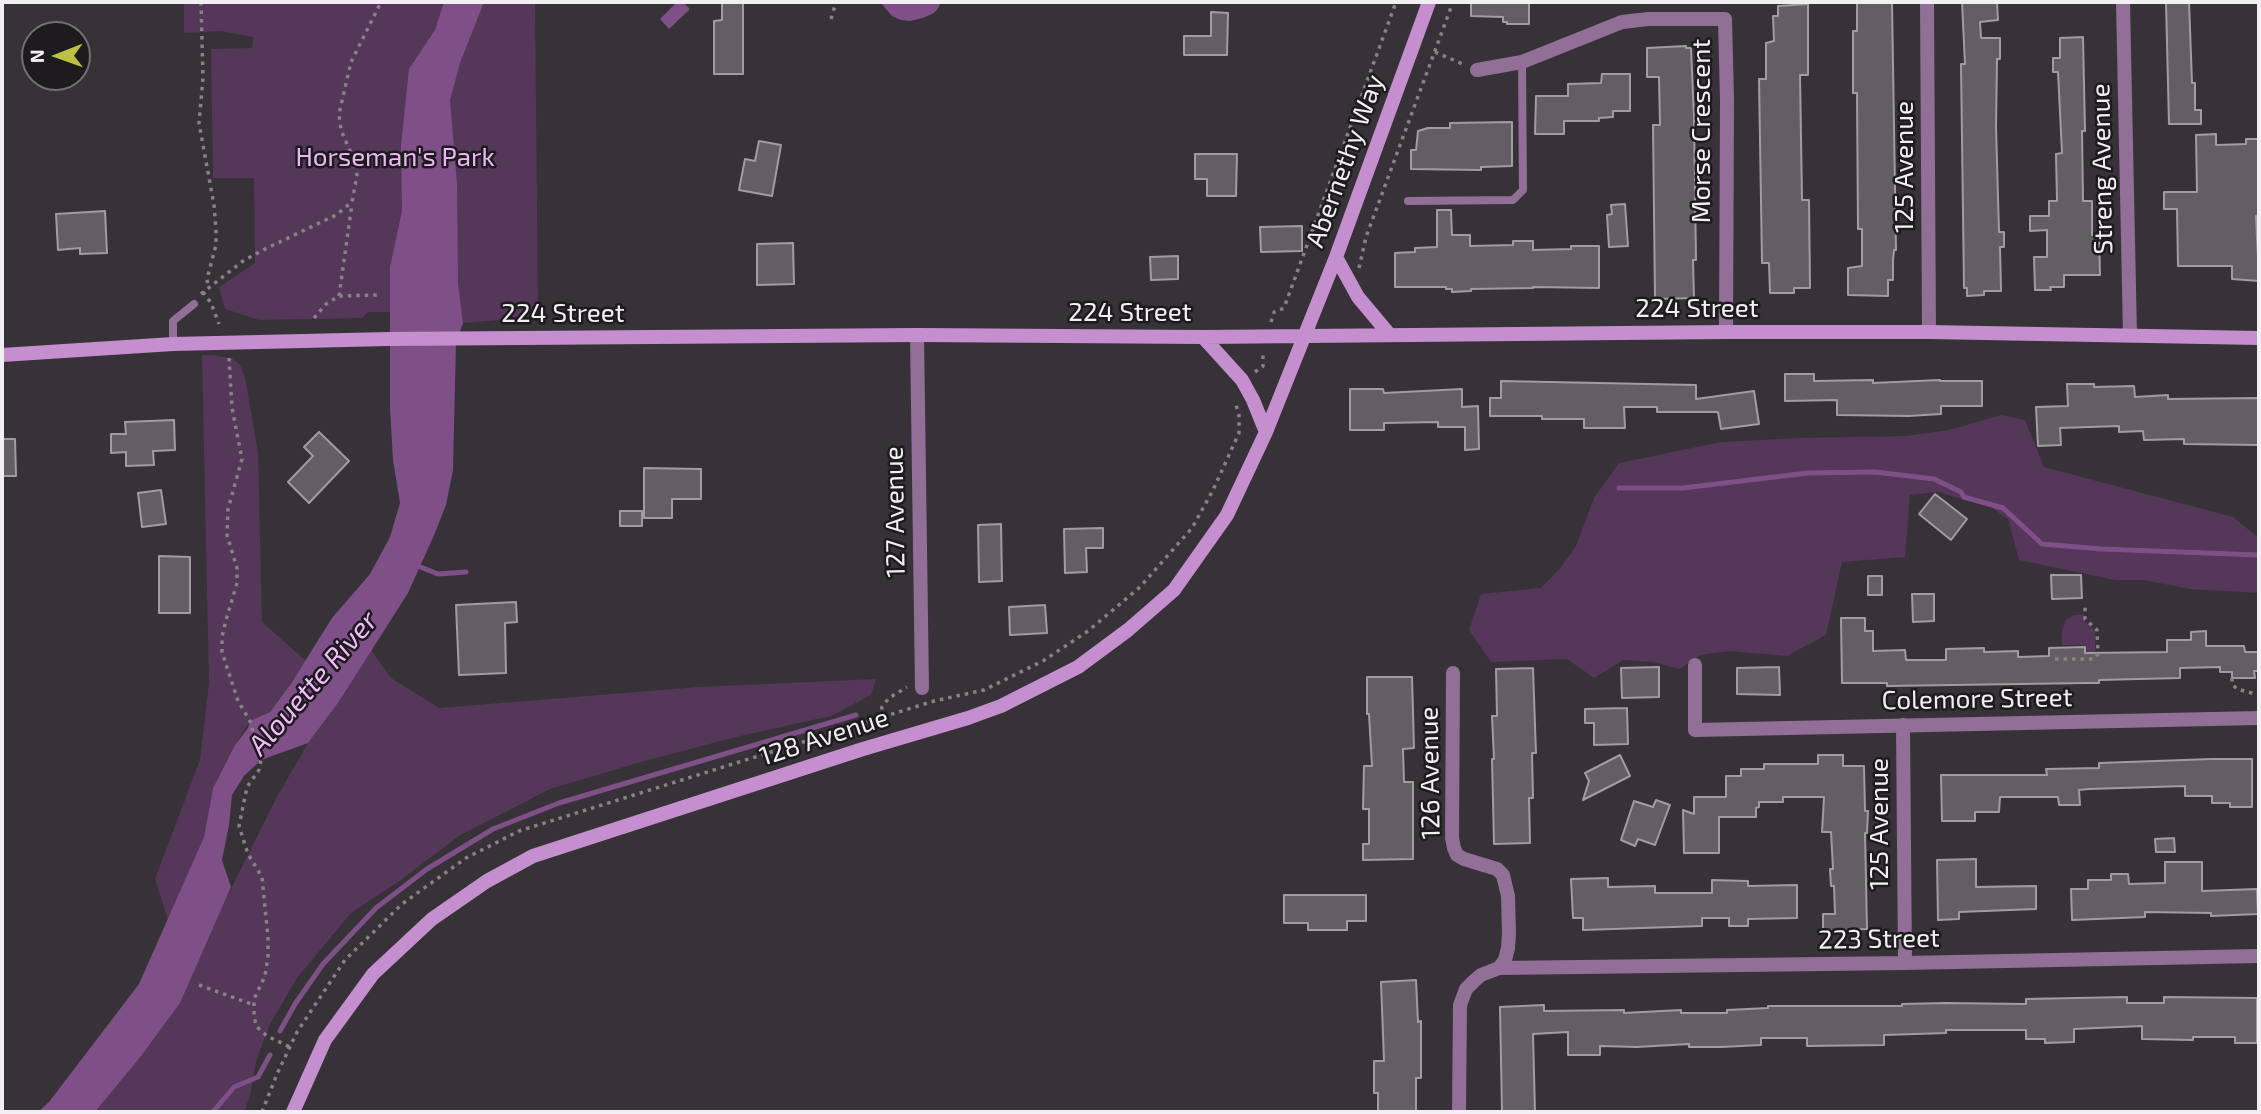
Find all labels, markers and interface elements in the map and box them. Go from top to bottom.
north arrow [21,21,91,91]
street label: Morse Crescent [1685,39,1717,223]
text: N [25,49,48,63]
street label: Abernethy Way [1299,70,1391,252]
street label: Streng Avenue [2085,83,2119,255]
street label: 125 Avenue [1888,101,1920,233]
park label: Horseman's Park [295,141,495,173]
street label: 224 Street [1635,292,1759,324]
street label: 224 Street [1068,296,1192,328]
street label: 224 Street [501,297,625,329]
street label: 127 Avenue [878,446,912,578]
water label: Alouette River [241,604,385,762]
street label: Colemore Street [1881,682,2073,716]
street label: 128 Avenue [756,702,892,772]
street label: 126 Avenue [1413,706,1447,840]
street label: 125 Avenue [1863,758,1895,890]
street label: 223 Street [1818,922,1940,956]

